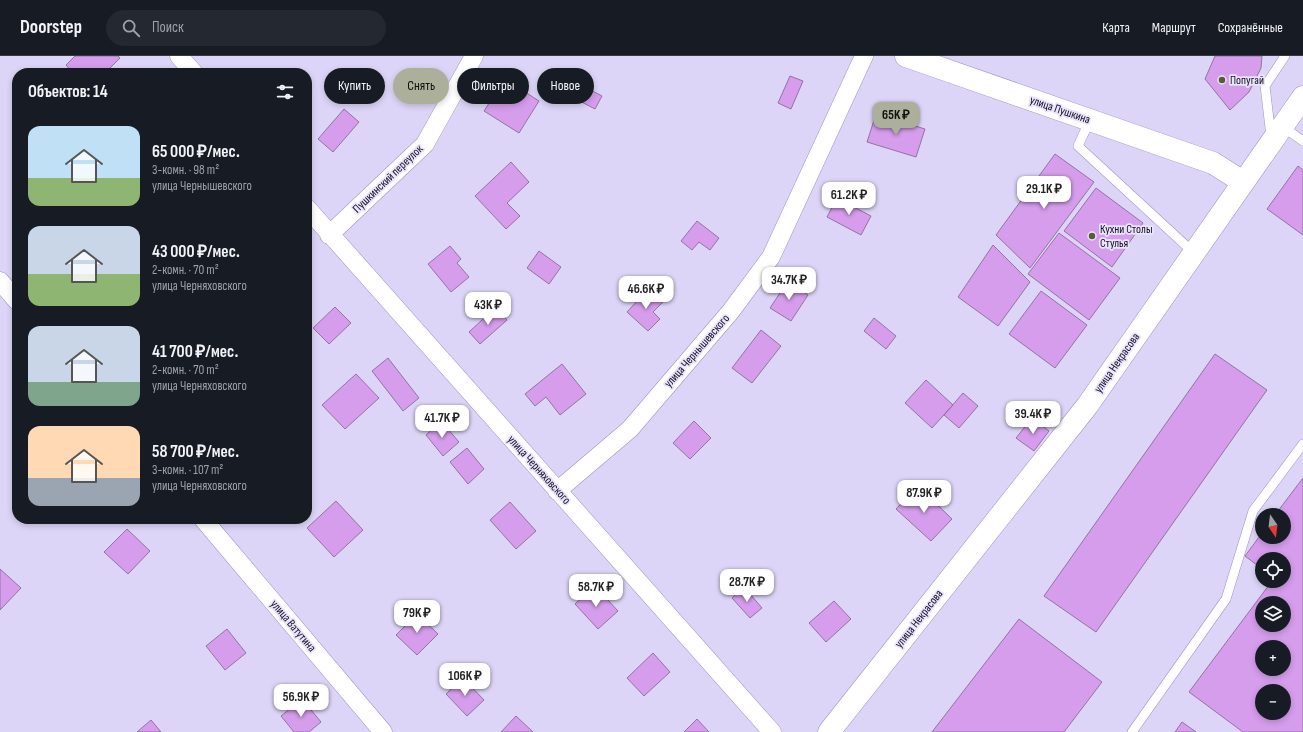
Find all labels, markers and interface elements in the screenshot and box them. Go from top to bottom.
search box [106,10,386,46]
text: Doorstep [20,16,82,39]
icon: search [120,17,142,39]
text: Поиск [152,18,184,37]
text: Карта [1102,19,1130,36]
text: Маршрут [1152,19,1196,36]
text: Сохранённые [1218,19,1283,36]
chip: Купить [324,68,385,104]
chip: Снять [393,68,449,104]
chip: Фильтры [457,68,529,104]
chip: Новое [537,68,594,104]
place label: Попугай [1230,73,1264,88]
marker: Попугай [1217,75,1227,85]
icon: filters [274,81,296,103]
text: Объектов: 14 [28,82,108,102]
street label: улица Пушкина [1028,93,1093,127]
pin: 65K ₽ [868,102,924,136]
text: 65K ₽ [882,107,910,123]
street label: Пушкинский переулок [350,141,427,216]
icon: home [60,142,108,190]
text: 65 000 ₽/мес. [152,142,240,162]
text: 3-комн. · 98 m² [152,162,219,178]
pin: 29.1K ₽ [1007,176,1081,210]
text: улица Чернышевского [152,178,252,194]
text: 29.1K ₽ [1026,181,1062,197]
pin: 61.2K ₽ [812,182,886,216]
text: 61.2K ₽ [831,187,867,203]
place label: Кухни Столы Стулья [1100,222,1153,251]
marker: Кухни Столы Стулья [1087,231,1097,241]
icon: home [60,242,108,290]
text: 43 000 ₽/мес. [152,242,240,262]
text: 2-комн. · 70 m² [152,262,219,278]
pin: 34.7K ₽ [752,267,826,301]
text: 34.7K ₽ [771,272,807,288]
pin: 46.6K ₽ [609,276,683,310]
text: улица Черняховского [152,278,247,294]
text: 46.6K ₽ [628,281,664,297]
pin: 43K ₽ [460,292,516,326]
text: 43K ₽ [474,297,502,313]
street label: улица Чернышевского [661,311,733,391]
street label: улица Некрасова [1091,330,1143,396]
icon: home [60,342,108,390]
text: 41 700 ₽/мес. [152,342,238,362]
text: 2-комн. · 70 m² [152,362,219,378]
text: улица Черняховского [152,378,247,394]
pin: 39.4K ₽ [996,401,1070,435]
pin: 41.7K ₽ [405,405,479,439]
text: 39.4K ₽ [1015,406,1051,422]
text: 41.7K ₽ [424,410,460,426]
street label: улица Черняховского [504,432,574,508]
icon: home [60,442,108,490]
text: 58 700 ₽/мес. [152,442,239,462]
text: 3-комн. · 107 m² [152,462,223,478]
text: улица Черняховского [152,478,247,494]
pin: 87.9K ₽ [887,480,961,514]
text: 87.9K ₽ [906,485,942,501]
north arrow [1255,508,1291,544]
map controls [1255,508,1291,720]
button: locate [1255,552,1291,588]
pin: 28.7K ₽ [710,569,784,603]
pin: 58.7K ₽ [559,574,633,608]
text: 28.7K ₽ [729,574,765,590]
text: 58.7K ₽ [578,579,614,595]
street label: улица Некрасова [892,587,947,651]
button: layers [1255,596,1291,632]
street label: улица Ватутина [267,597,319,655]
pin: 79K ₽ [389,600,445,634]
text: 79K ₽ [403,605,431,621]
button: + [1255,640,1291,676]
pin: 106K ₽ [432,663,498,697]
text: 106K ₽ [448,668,482,684]
pin: 56.9K ₽ [264,684,338,718]
button: − [1255,684,1291,720]
text: 56.9K ₽ [283,689,319,705]

